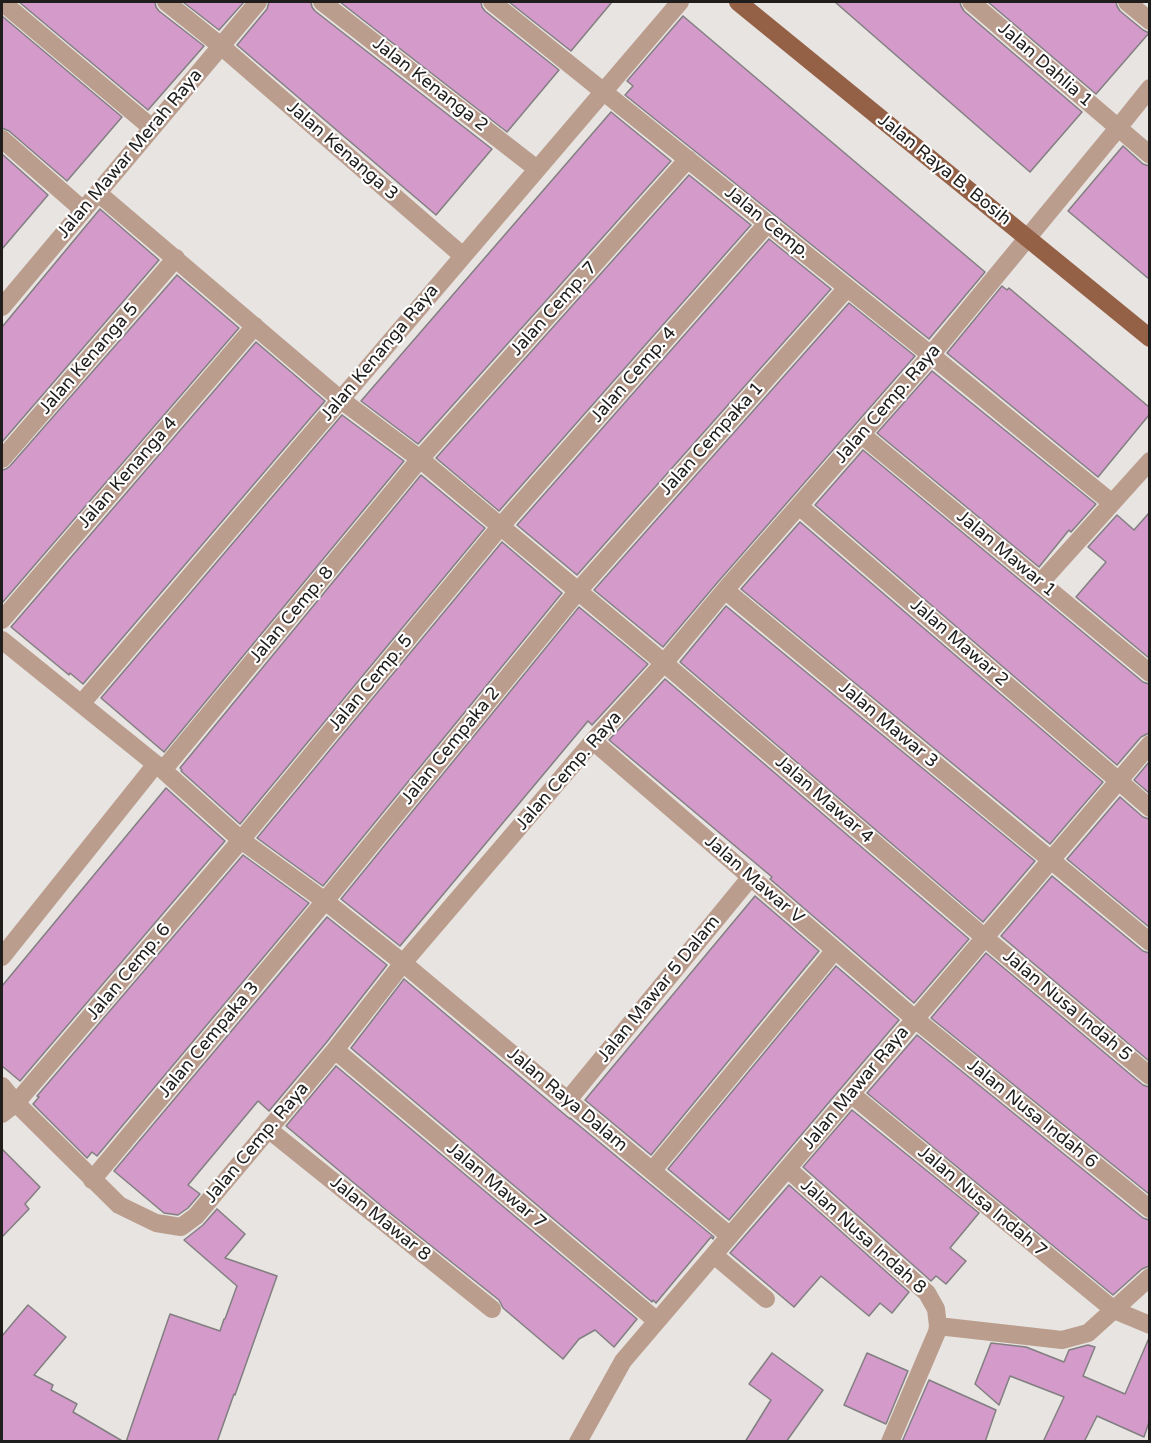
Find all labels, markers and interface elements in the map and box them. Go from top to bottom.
street label: Jalan Dahlia 1 [993,18,1097,112]
street label: Jalan Kenanga 2 [368,33,492,137]
street label: Jalan Mawar Merah Raya [53,65,207,243]
street label: Jalan Kenanga 3 [282,97,402,205]
street label: Jalan Raya B. Bosih [873,110,1015,230]
street label: Jalan Cemp. [720,182,814,264]
street label: Jalan Cemp. 7 [506,257,602,361]
street label: Jalan Kenanga Raya [317,280,443,426]
street label: Jalan Kenanga 5 [35,299,143,419]
street label: Jalan Cemp. 4 [587,323,681,427]
street label: Jalan Cemp. Raya [830,340,946,468]
street label: Jalan Cempaka 1 [656,378,768,500]
street label: Jalan Kenanga 4 [74,413,182,533]
street label: Jalan Mawar 1 [952,506,1060,602]
street label: Jalan Cemp. 8 [245,562,339,668]
street label: Jalan Mawar 2 [905,594,1013,692]
street label: Jalan Cemp. 5 [324,630,418,736]
street label: Jalan Mawar 3 [834,677,942,773]
street label: Jalan Cempaka 2 [397,683,505,809]
street label: Jalan Cemp. Raya [511,707,627,835]
street label: Jalan Mawar 4 [770,751,878,849]
street label: Jalan Mawar V [700,831,808,929]
street label: Jalan Mawar 5 Dalam [593,911,725,1067]
street label: Jalan Cemp. 6 [82,919,176,1025]
street label: Jalan Nusa Indah 5 [998,946,1136,1066]
street label: Jalan Cempaka 3 [154,978,264,1102]
street label: Jalan Mawar Raya [798,1022,914,1154]
street label: Jalan Raya Dalam [502,1043,632,1157]
street label: Jalan Nusa Indah 6 [962,1055,1102,1173]
street label: Jalan Cemp. Raya [200,1078,314,1208]
street label: Jalan Mawar 7 [442,1138,550,1234]
street label: Jalan Nusa Indah 7 [913,1142,1051,1262]
street label: Jalan Mawar 8 [325,1172,435,1266]
street label: Jalan Nusa Indah 8 [796,1175,930,1299]

